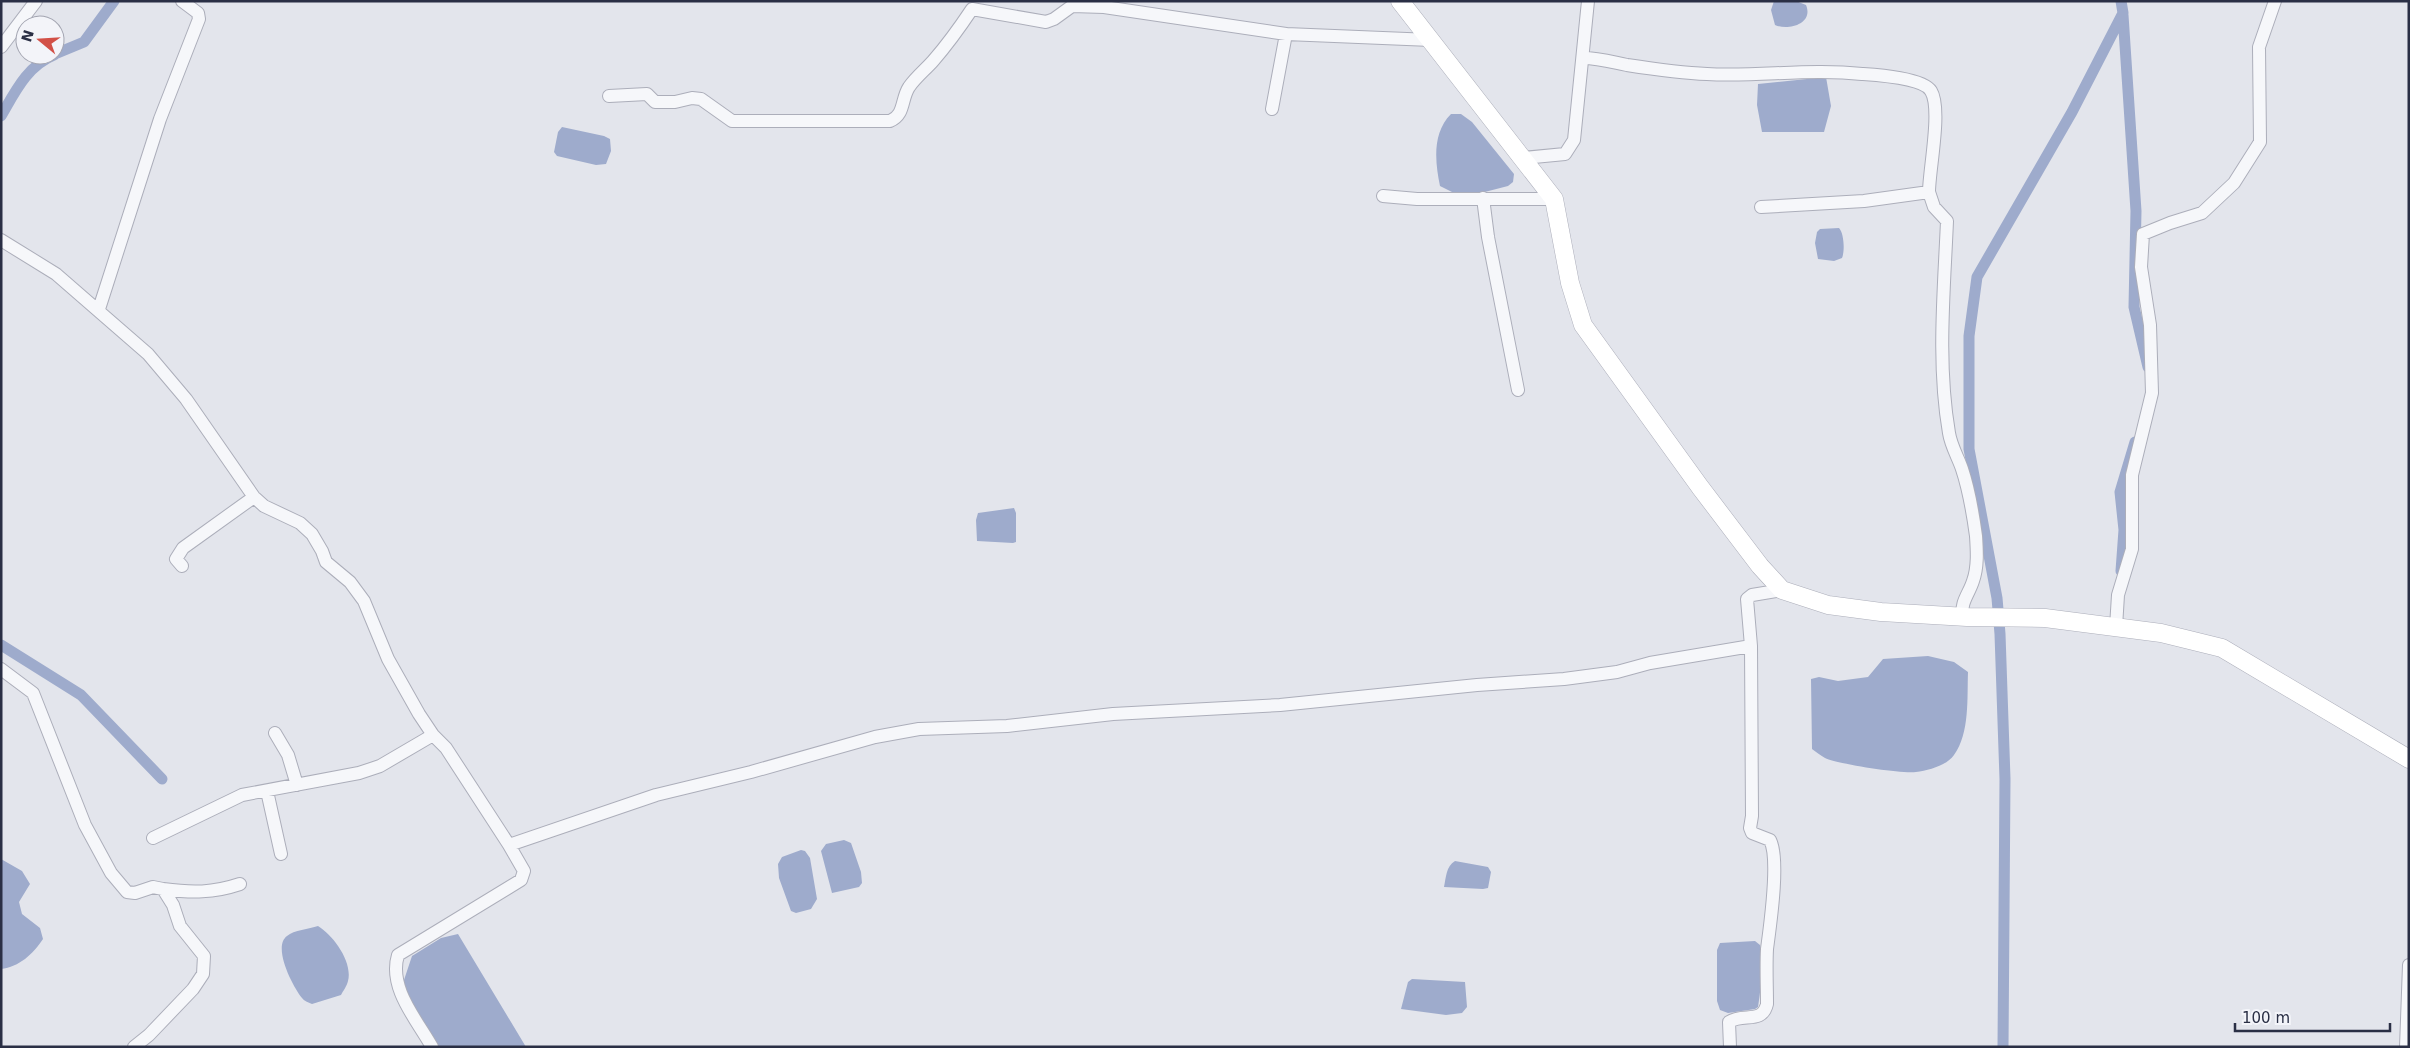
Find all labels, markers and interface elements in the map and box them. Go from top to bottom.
north arrow [15,15,65,65]
text: N [18,28,37,44]
scale bar [2235,1000,2390,1032]
text: 100 m [2242,1009,2290,1027]

